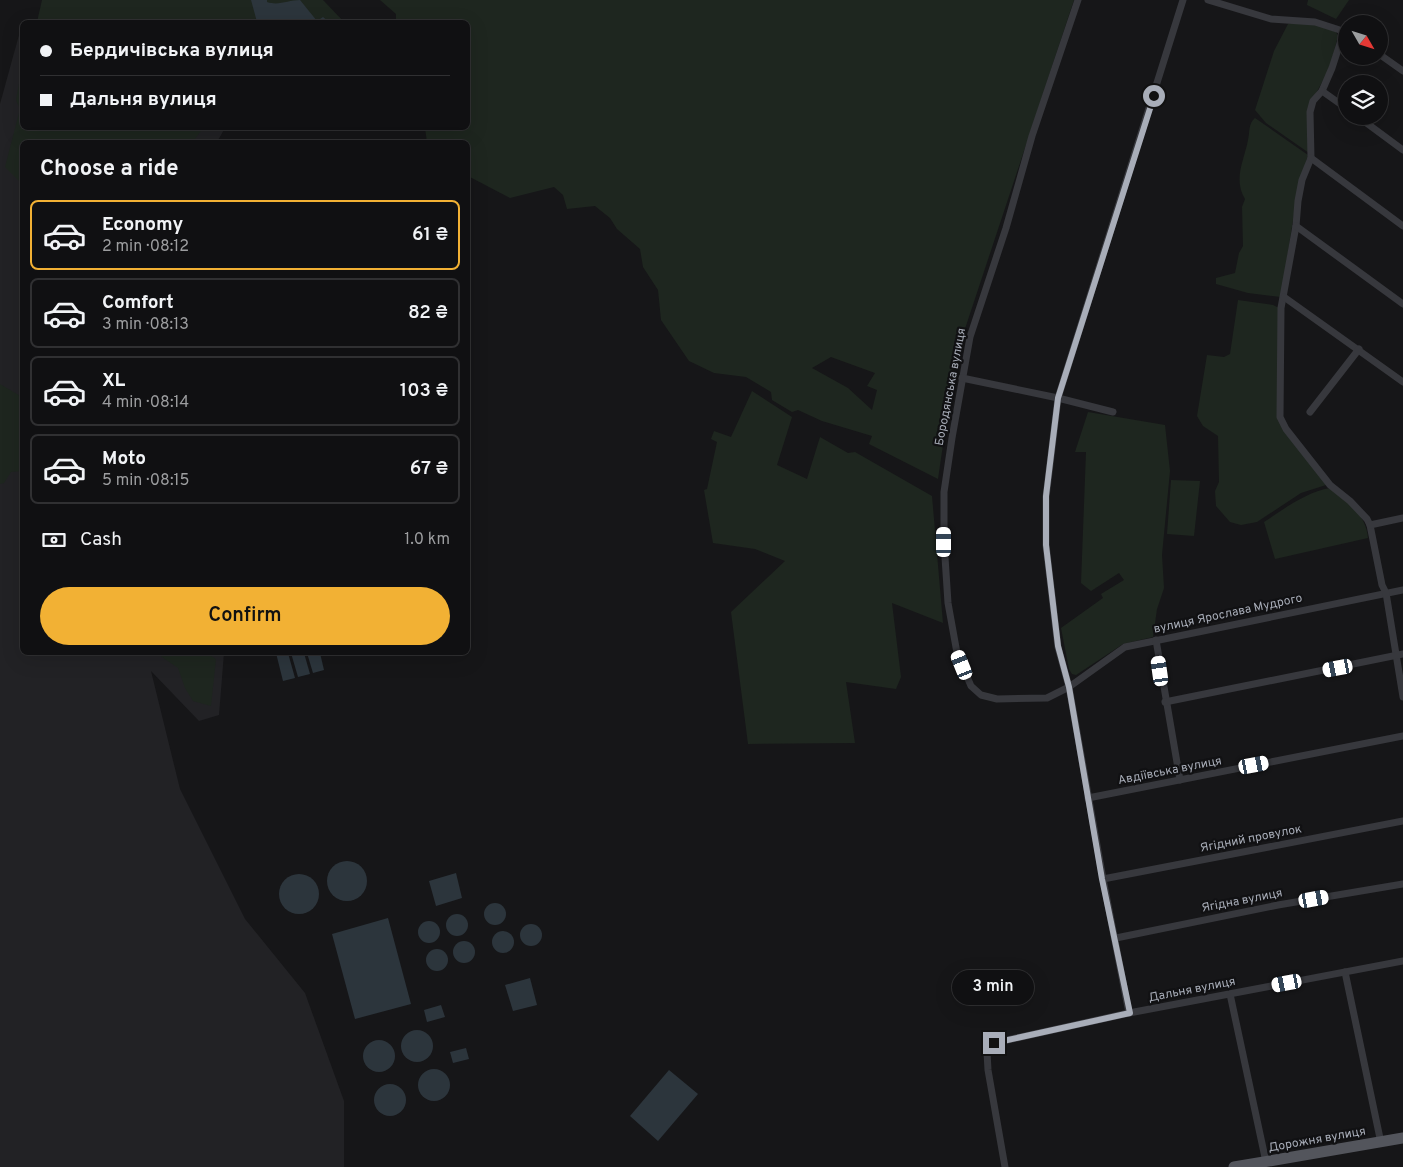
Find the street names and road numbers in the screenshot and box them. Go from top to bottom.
street label: Бородянська вулиця [932,327,970,447]
street label: вулиця Ярослава Мудрого [1152,590,1304,638]
street label: Авдіївська вулиця [1117,753,1223,789]
street label: Ягідний провулок [1199,821,1303,857]
street label: Ягідна вулиця [1200,885,1284,917]
street label: Дальня вулиця [1147,974,1237,1006]
street label: Дорожня вулиця [1267,1124,1367,1156]

